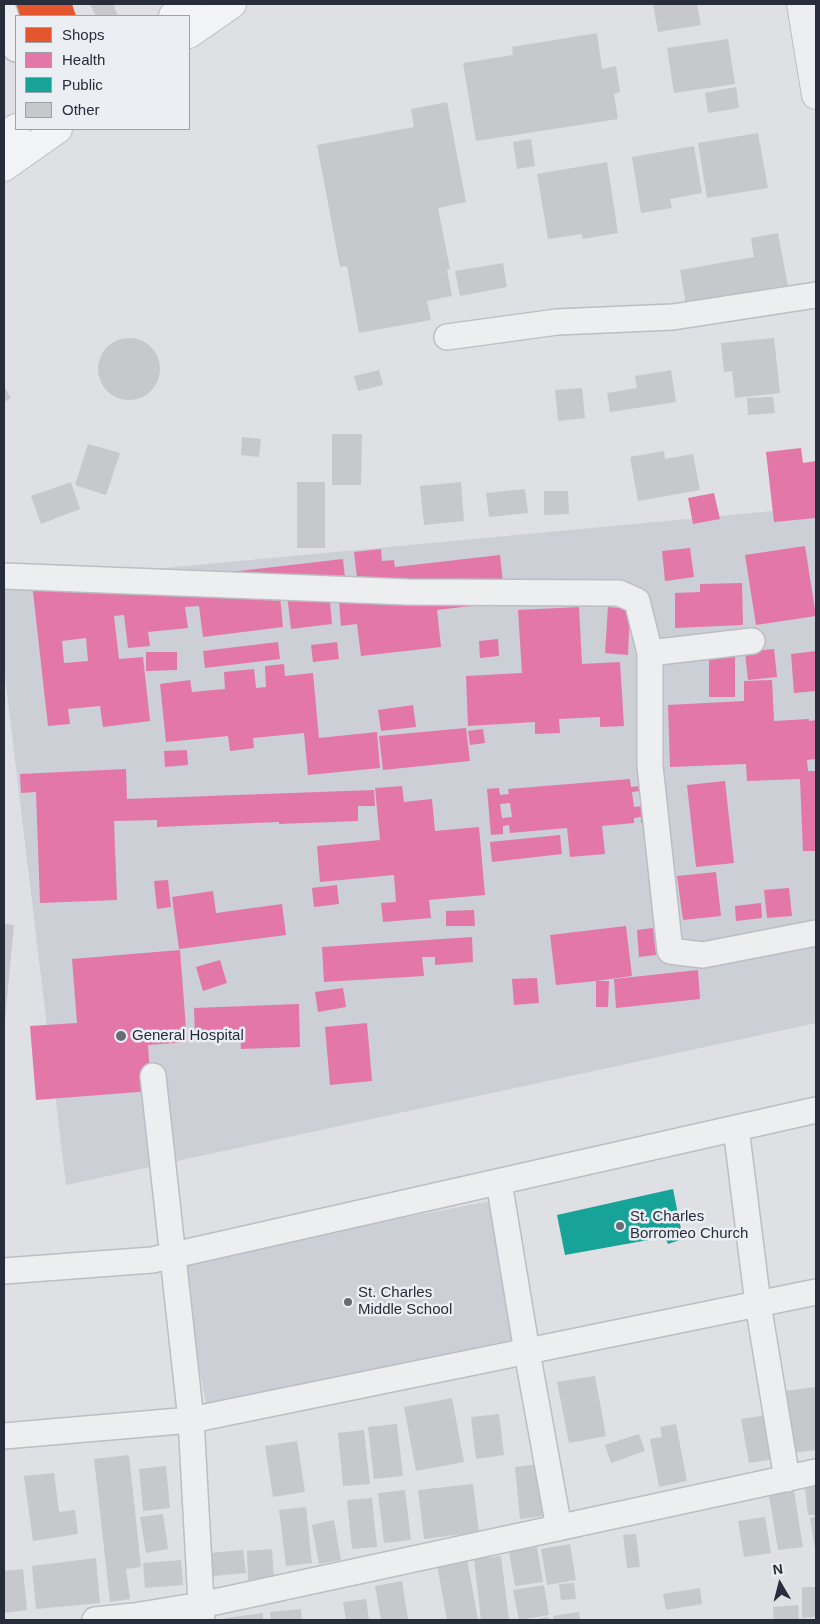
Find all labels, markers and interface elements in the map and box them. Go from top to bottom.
legend [15,15,190,130]
text: Shops [62,26,105,43]
text: Health [62,51,105,68]
text: Public [62,76,103,93]
text: Other [62,101,100,118]
place label: General Hospital [132,1027,244,1045]
marker: General Hospital [114,1029,128,1043]
place label: St. Charles Borromeo Church [630,1208,748,1243]
marker: St. Charles Borromeo Church [614,1220,626,1232]
place label: St. Charles Middle School [358,1284,452,1319]
marker: St. Charles Middle School [342,1296,354,1308]
north arrow [755,1559,805,1609]
text: N [772,1561,784,1578]

